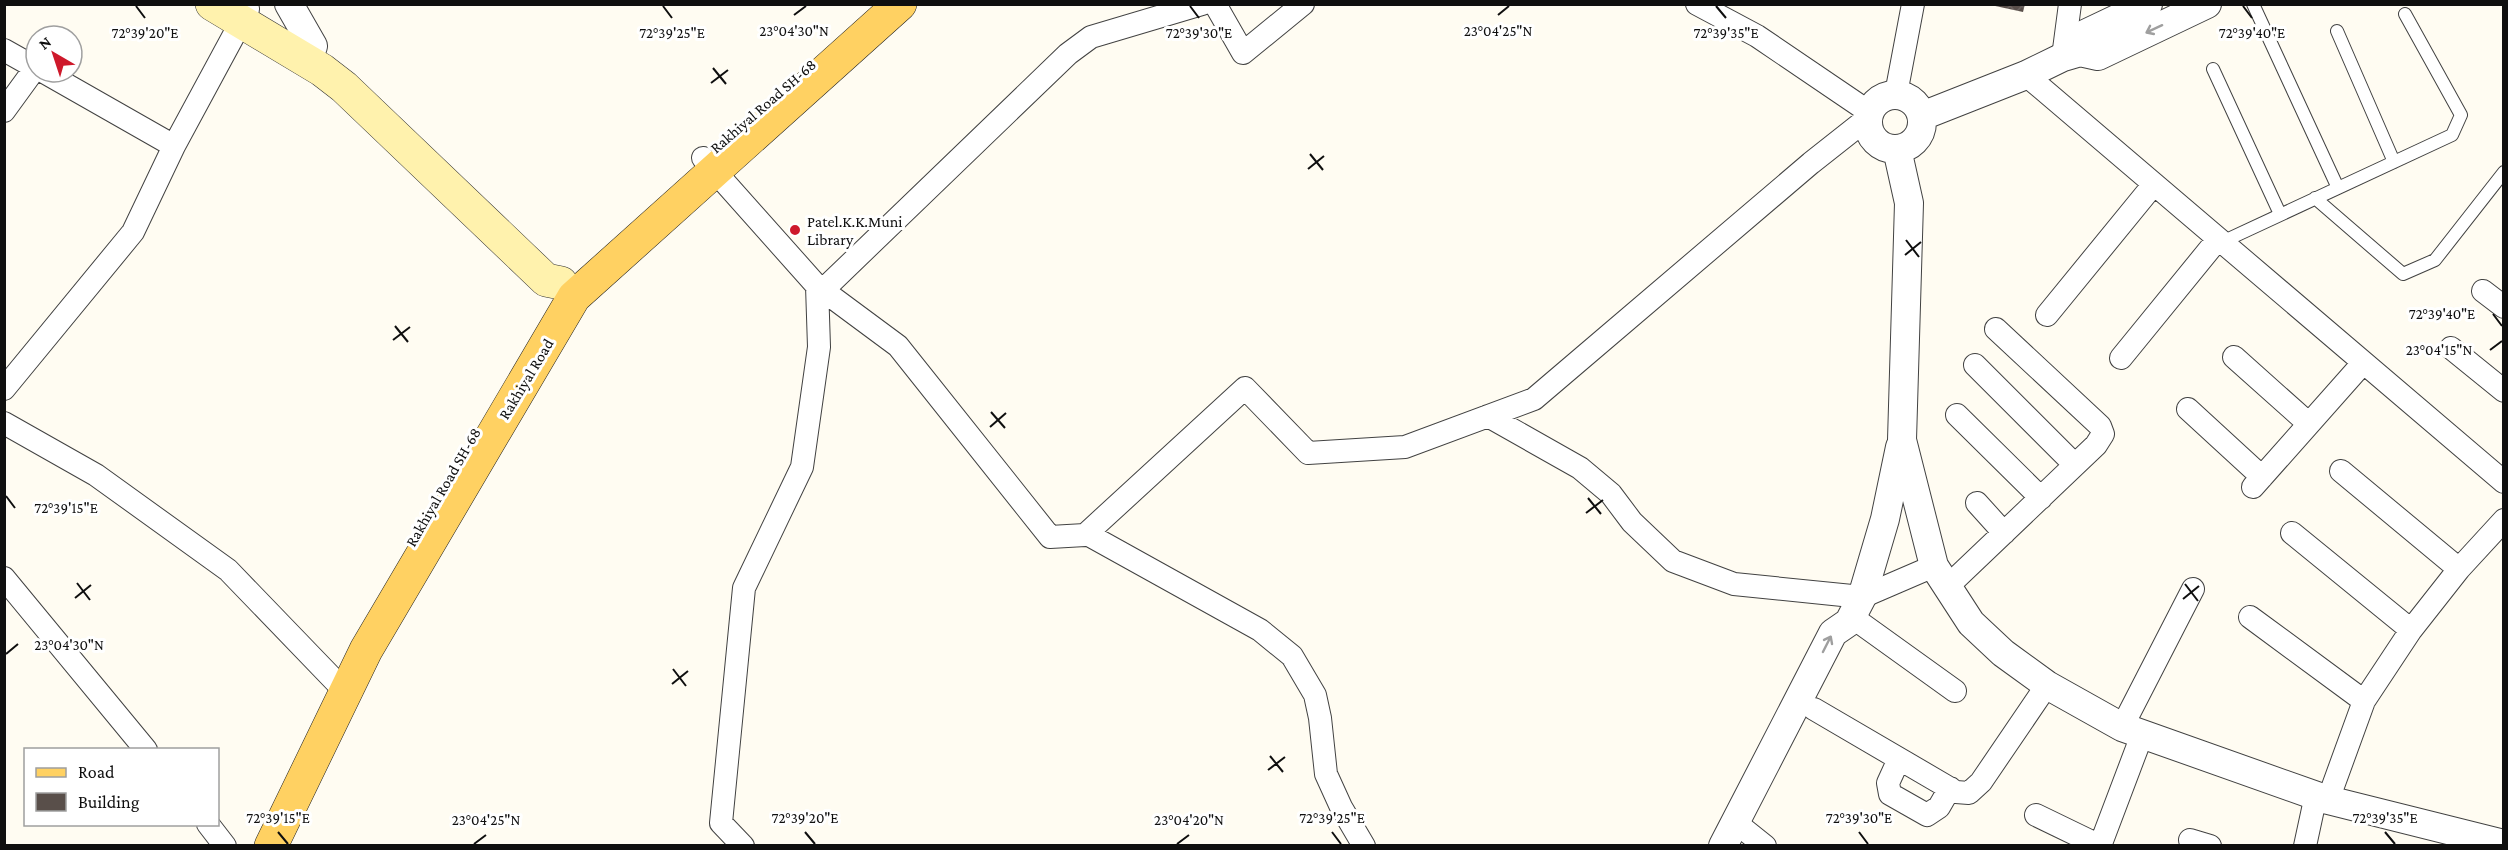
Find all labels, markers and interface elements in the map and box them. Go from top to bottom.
text: 23°04'30"N [759,23,829,39]
text: 23°04'25"N [1464,23,1532,39]
north arrow [24,24,84,84]
one-way arrow [2145,24,2163,36]
text: 72°39'20"E [112,25,178,41]
text: 72°39'25"E [639,25,705,41]
text: 72°39'30"E [1166,25,1232,41]
text: 72°39'35"E [1693,25,1759,41]
text: 72°39'40"E [2219,25,2285,41]
text: N [35,33,55,53]
street label: Rakhiyal Road SH-68 [707,55,820,157]
place label: Patel.K.K.Muni Library [807,213,903,249]
marker: Patel.K.K.Muni Library [788,223,802,237]
text: 72°39'40"E [2409,306,2475,322]
street label: Rakhiyal Road [495,335,558,423]
text: 23°04'15"N [2406,342,2472,358]
street label: Rakhiyal Road SH-68 [402,425,485,550]
text: 72°39'15"E [34,500,98,516]
one-way arrow [1822,636,1834,654]
text: 23°04'30"N [34,637,104,653]
legend [24,748,219,826]
text: Road [78,762,115,782]
text: Building [78,792,140,812]
text: 72°39'15"E [246,810,310,826]
text: 72°39'20"E [772,810,838,826]
text: 72°39'25"E [1299,810,1365,826]
text: 72°39'30"E [1826,810,1892,826]
text: 72°39'35"E [2352,810,2418,826]
text: 23°04'25"N [452,812,520,828]
text: 23°04'20"N [1154,812,1224,828]

